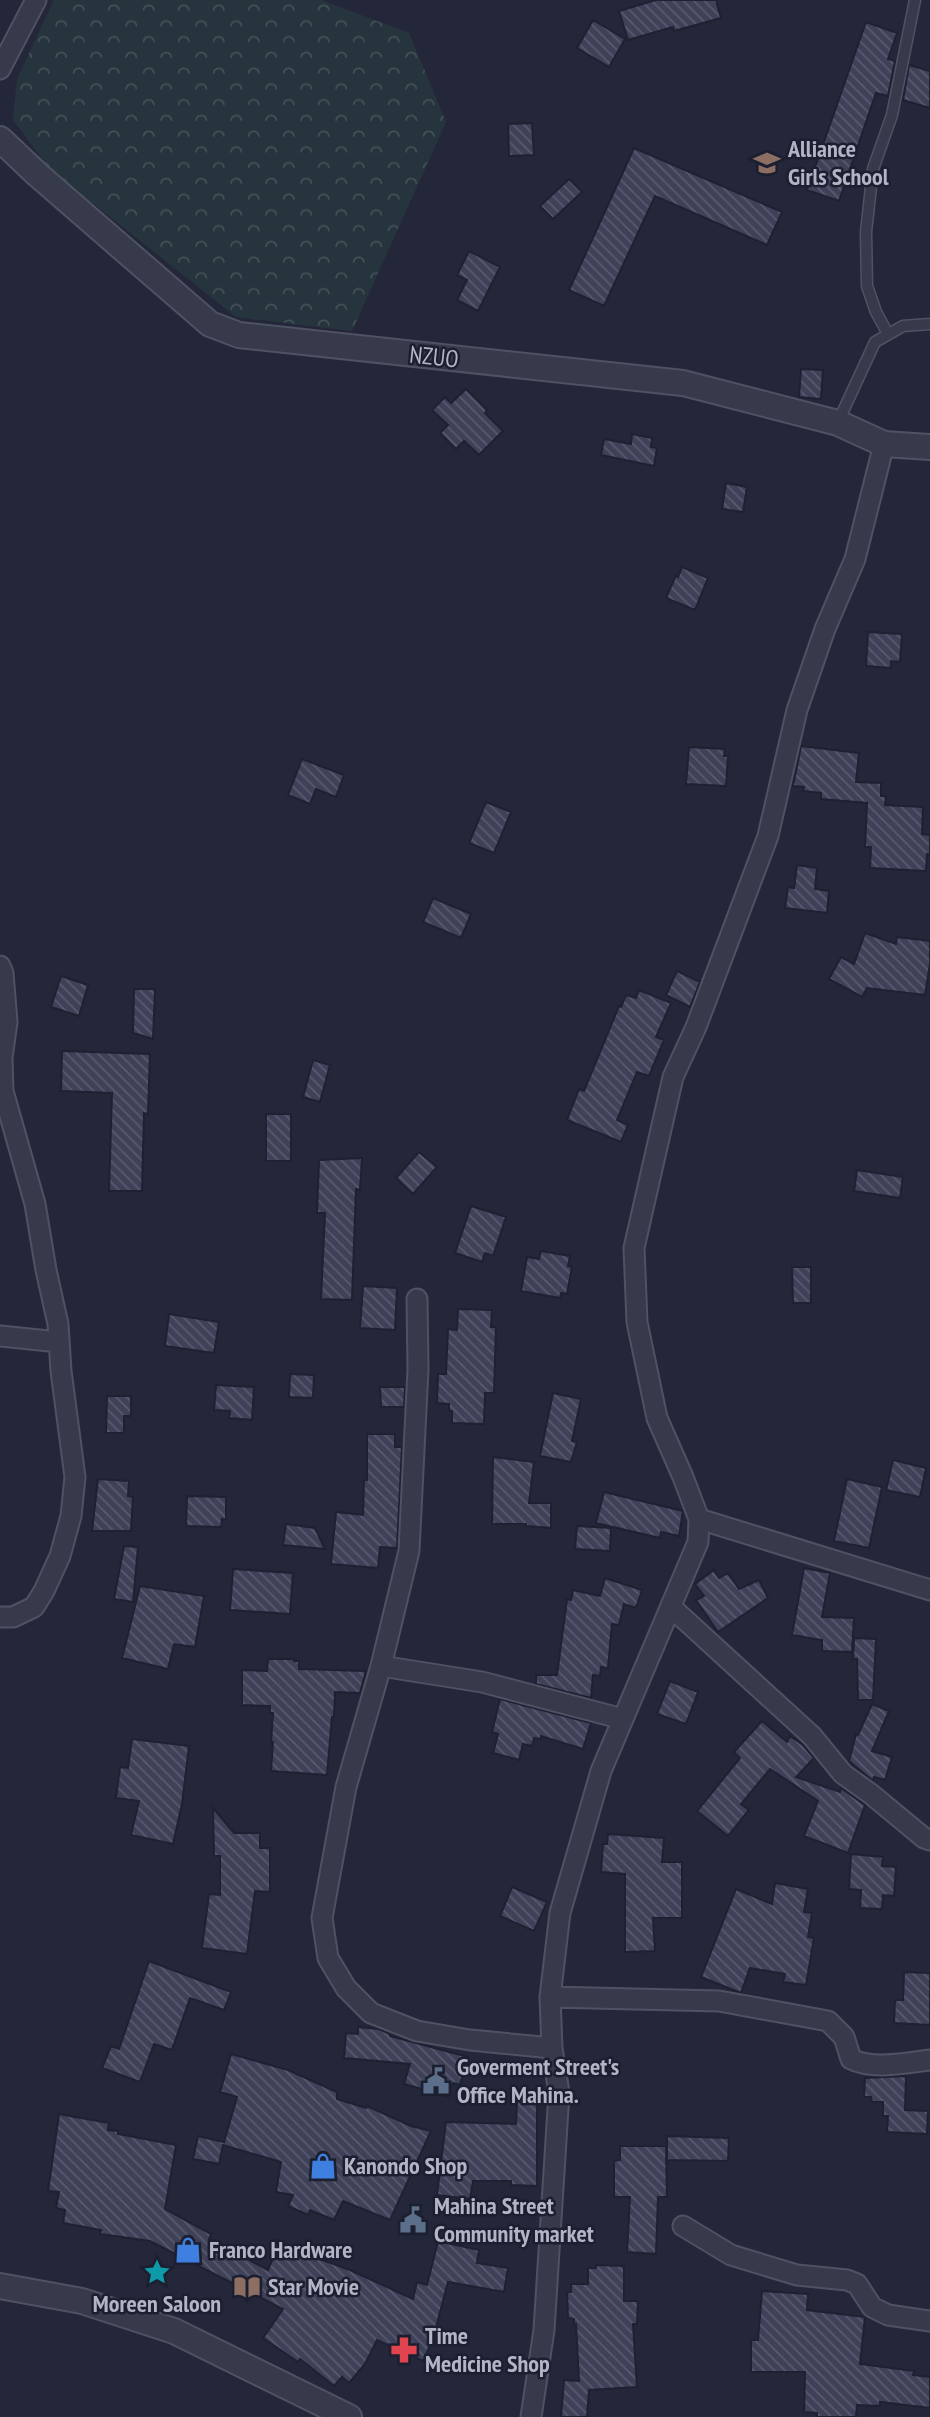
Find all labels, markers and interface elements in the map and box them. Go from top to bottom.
place label: Alliance Girls School [787,133,889,192]
school or university icon: Alliance Girls School [752,148,782,178]
street label: NZUO [408,339,460,374]
place label: Goverment Street's Office Mahina. [457,2051,619,2110]
public building icon: Goverment Street's Office Mahina. [421,2066,451,2096]
place label: Kanondo Shop [344,2150,468,2181]
shop icon: Kanondo Shop [308,2151,338,2181]
place label: Mahina Street Community market [434,2190,594,2249]
public building icon: Mahina Street Community market [398,2205,428,2235]
place label: Franco Hardware [209,2234,352,2265]
shop icon: Franco Hardware [173,2235,203,2265]
place icon: Moreen Saloon [142,2257,172,2287]
place label: Star Movie [268,2271,359,2302]
library icon: Star Movie [232,2272,262,2302]
place label: Moreen Saloon [93,2288,221,2319]
place label: Time Medicine Shop [425,2320,550,2379]
pharmacy icon: Time Medicine Shop [389,2335,419,2365]

